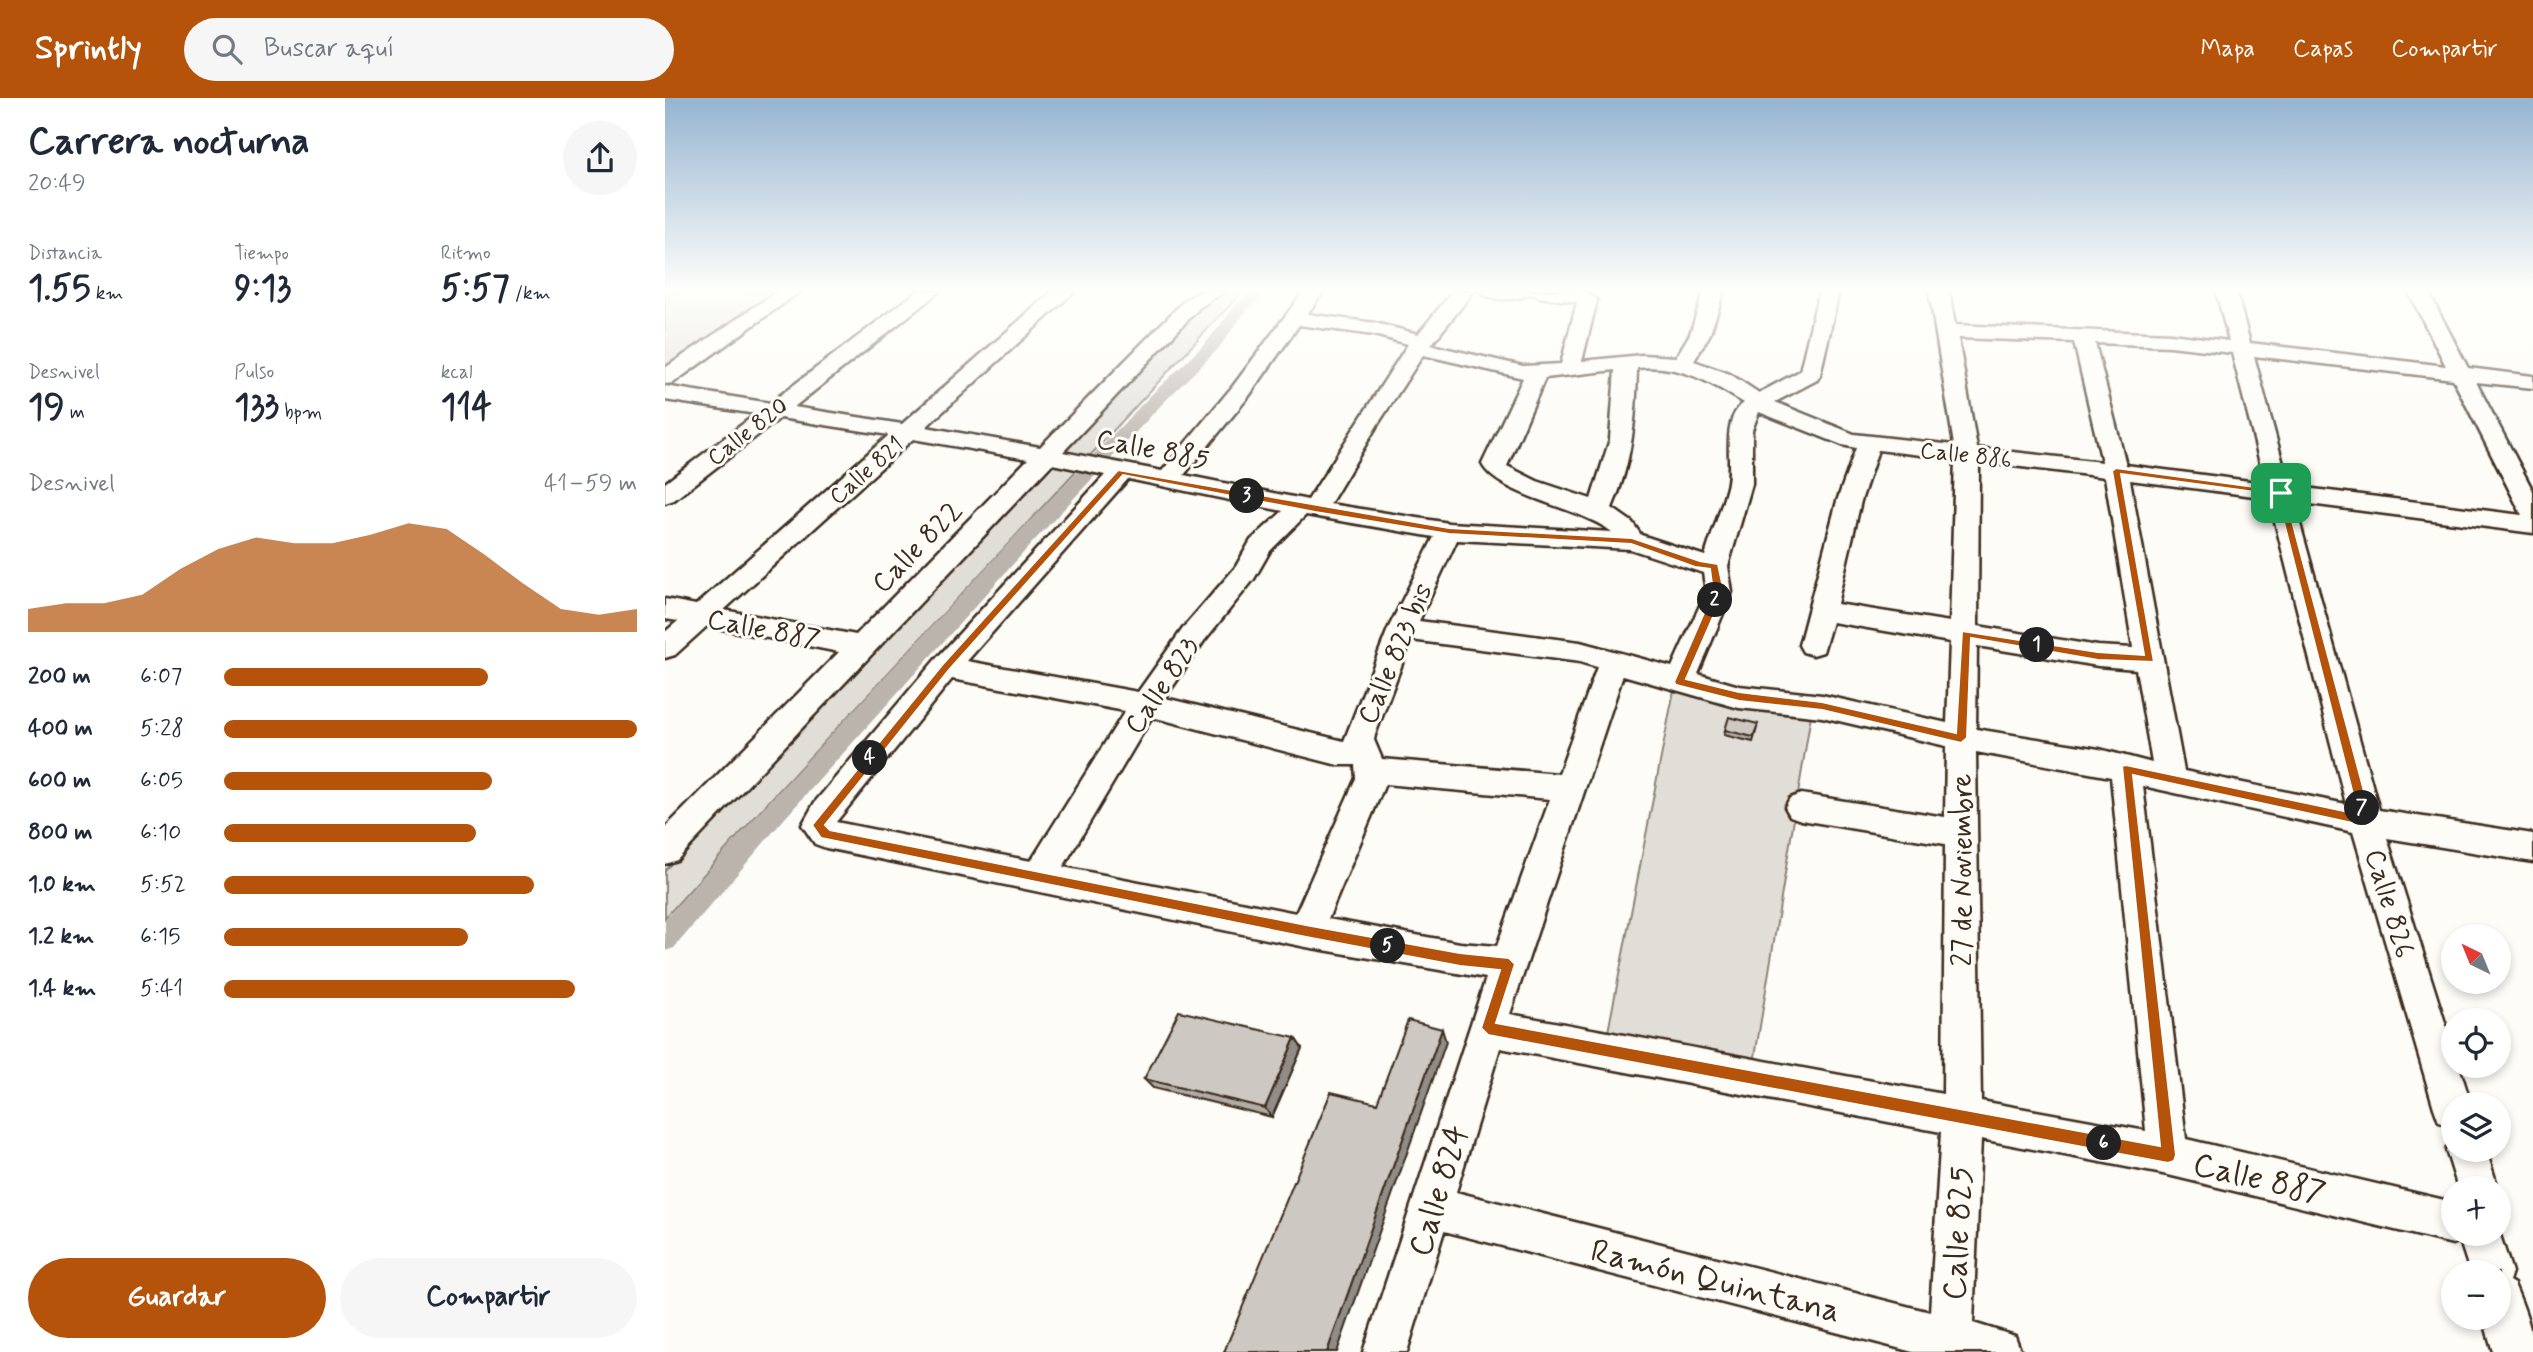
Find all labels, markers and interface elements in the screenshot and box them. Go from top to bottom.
search box [184,18,674,81]
text: Sprintly [35,27,142,71]
icon: search [208,30,246,68]
text: Buscar aquí [264,32,394,66]
text: Mapa [2200,34,2255,65]
text: Capas [2293,34,2353,65]
text: Compartir [2391,34,2498,65]
text: Carrera nocturna [28,118,310,167]
button: share [563,121,637,195]
text: 20:49 [28,169,86,199]
text: Distancia [28,241,102,266]
text: Tiempo [234,241,289,266]
text: Ritmo [441,241,491,266]
text: 1.55 [28,266,91,312]
text: 9:13 [234,266,291,312]
text: 5:57 [441,266,510,312]
text: km [91,281,123,306]
text: /km [510,281,551,306]
text: Desnivel [28,360,100,385]
text: Pulso [234,360,274,385]
text: kcal [441,360,473,385]
text: 19 [28,385,65,431]
text: 133 [234,385,279,431]
text: 114 [441,385,492,431]
street label: Calle 820 [702,392,795,474]
text: m [65,400,85,425]
text: bpm [279,400,322,425]
street label: Calle 885 [1093,421,1212,480]
street label: Calle 821 [824,431,911,512]
street label: Calle 886 [1918,436,2013,476]
pin [2251,463,2311,523]
text: Desnivel [28,469,115,499]
text: 41–59 m [544,469,637,499]
icon: arrive [2262,474,2300,512]
pin: 3 [1229,478,1265,514]
text: 3 [1242,483,1251,508]
street label: Calle 822 [865,494,971,602]
street label: Calle 823 bis [1350,578,1443,730]
pin: 2 [1697,582,1733,618]
text: 2 [1710,587,1719,612]
street label: Calle 887 [704,601,823,660]
pin: 1 [2019,628,2055,662]
street label: Calle 823 [1117,631,1209,742]
text: 1 [2032,632,2041,657]
text: 200 m [28,662,91,692]
text: 6:07 [140,662,182,692]
text: 400 m [28,714,93,744]
text: 5:28 [140,714,184,744]
pin: 4 [853,740,887,776]
text: 4 [864,745,875,770]
text: 600 m [28,766,91,796]
text: 6:05 [140,766,183,796]
street label: 27 de Noviembre [1945,774,1982,966]
pin: 7 [2345,790,2379,826]
text: 7 [2356,795,2367,820]
text: 800 m [28,818,92,848]
text: 6:10 [140,818,181,848]
street label: Calle 826 [2355,845,2423,962]
text: 1.0 km [28,870,96,900]
text: 5:52 [140,870,186,900]
text: 1.2 km [28,922,94,952]
text: 6:15 [140,922,180,952]
north arrow [2441,924,2511,994]
map controls [2441,924,2511,1330]
pin: 5 [1371,928,1405,964]
text: 5 [1382,933,1393,958]
text: 1.4 km [28,974,96,1004]
text: 5:41 [140,974,183,1004]
button: locate [2441,1008,2511,1078]
button: layers [2441,1092,2511,1162]
street label: Calle 824 [1399,1120,1481,1262]
pin: 6 [2087,1126,2121,1160]
text: 6 [2099,1130,2108,1155]
street label: Calle 887 [2189,1143,2330,1217]
street label: Calle 825 [1934,1165,1984,1301]
button: + [2441,1176,2511,1246]
street label: Ramón Quintana [1586,1230,1845,1334]
button: Guardar [28,1258,326,1338]
button: Compartir [340,1258,637,1338]
button: − [2441,1260,2511,1330]

